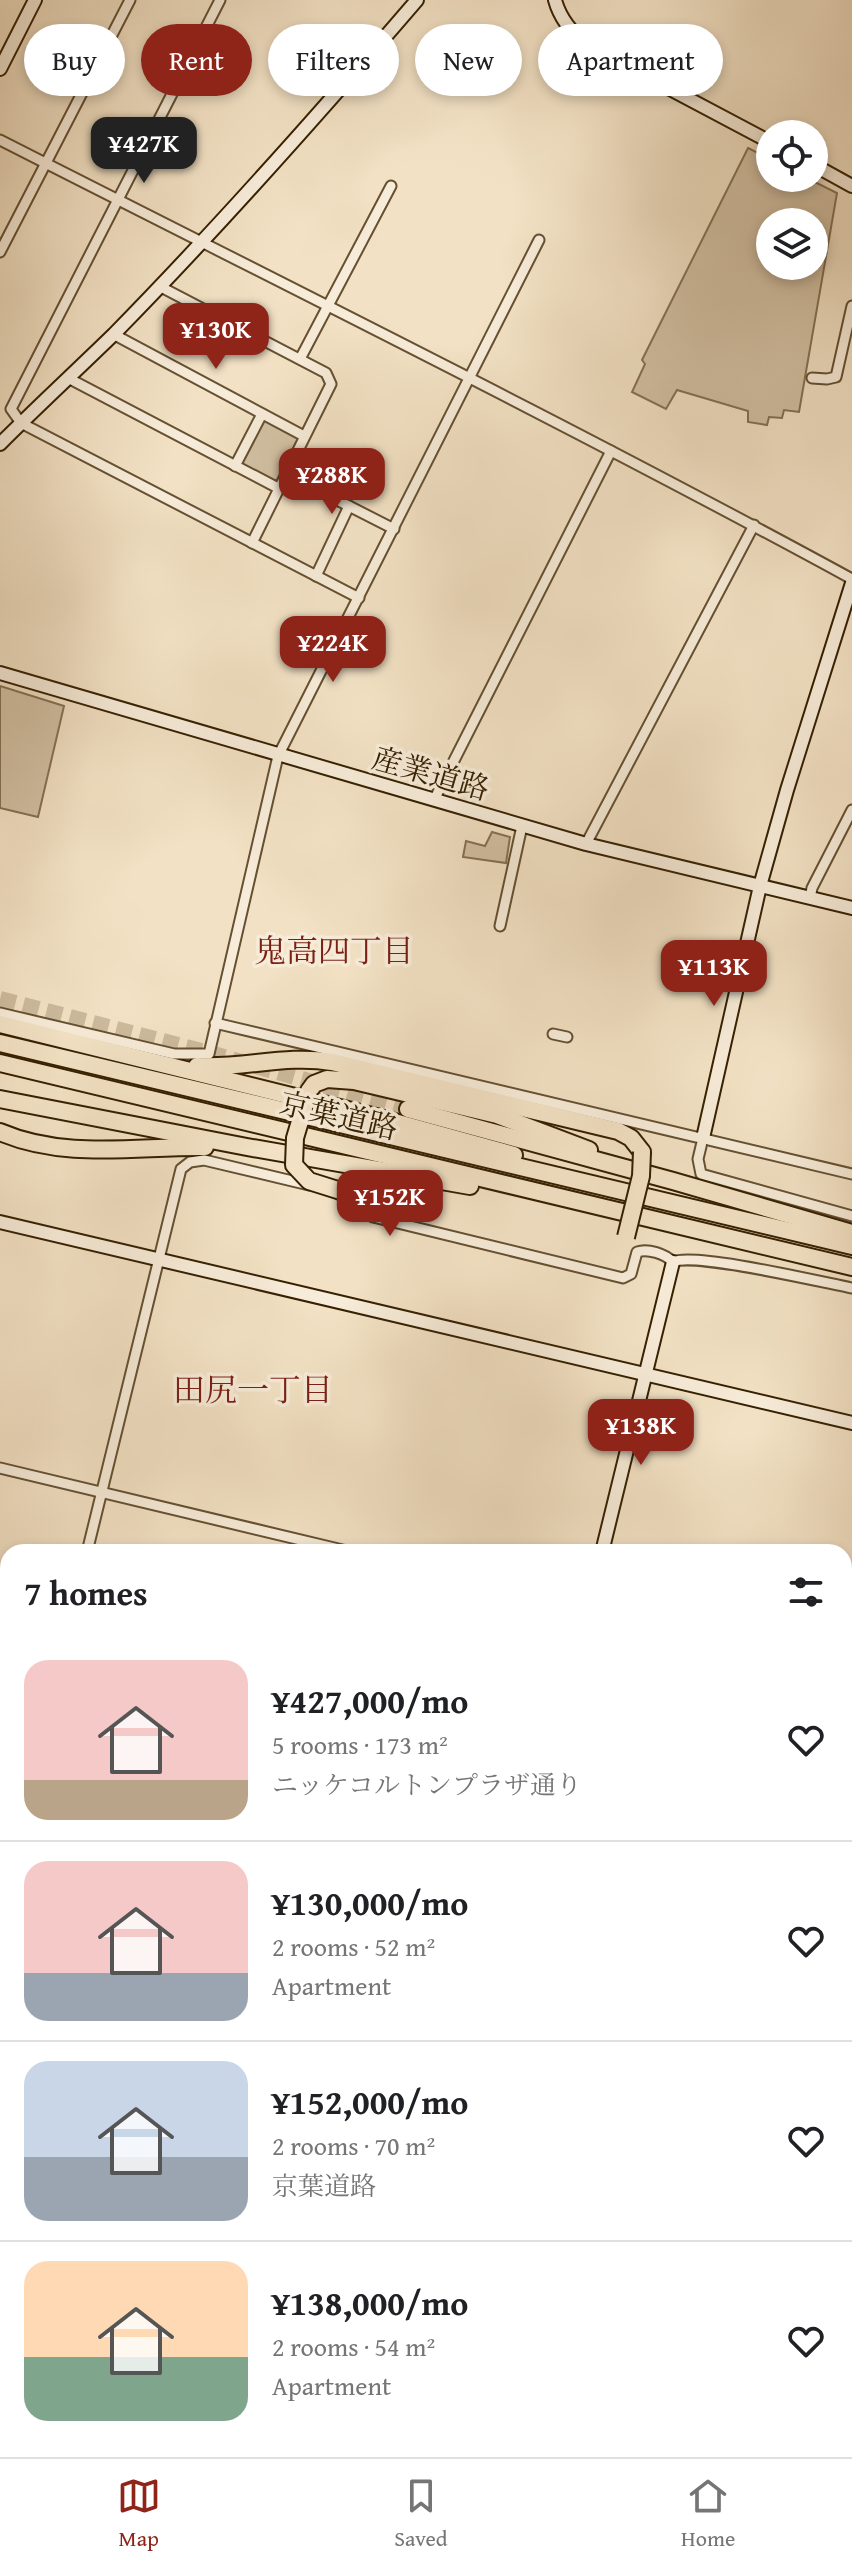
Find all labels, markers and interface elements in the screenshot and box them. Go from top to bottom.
chip: Buy [24,24,125,96]
chip: Rent [141,24,252,96]
chip: Filters [268,24,399,96]
chip: New [415,24,522,96]
chip: Apartment [538,24,723,96]
pin: ¥427K [88,117,200,185]
map controls [756,120,828,280]
button: locate [756,120,828,192]
text: ¥427K [109,123,179,162]
button: layers [756,208,828,280]
pin: ¥130K [160,303,272,371]
text: ¥130K [181,309,251,348]
pin: ¥288K [276,448,388,516]
text: ¥288K [297,454,367,493]
pin: ¥224K [277,616,389,684]
text: ¥224K [298,622,368,661]
street label: 産業道路 [367,735,495,811]
district label: 鬼高四丁目 [254,927,414,974]
pin: ¥113K [658,940,770,1008]
text: ¥113K [679,946,749,985]
street label: 京葉道路 [276,1080,402,1150]
pin: ¥152K [334,1170,446,1238]
text: ¥152K [355,1176,425,1215]
district label: 田尻一丁目 [173,1366,333,1413]
pin: ¥138K [585,1399,697,1467]
text: ¥138K [606,1405,676,1444]
text: 7 homes [24,1568,148,1617]
icon: filters [784,1570,828,1614]
text: ¥427,000/mo [272,1676,468,1725]
icon: home [88,1692,184,1788]
icon: heart [784,1718,828,1762]
text: 5 rooms · 173 m² [272,1725,448,1764]
text: ニッケコルトンプラザ通り [272,1765,582,1804]
text: ¥130,000/mo [272,1878,468,1927]
icon: home [88,1893,184,1989]
icon: heart [784,1919,828,1963]
text: 2 rooms · 52 m² [272,1927,435,1966]
text: Apartment [272,1966,391,2005]
text: ¥152,000/mo [272,2077,468,2126]
icon: home [88,2093,184,2189]
icon: heart [784,2119,828,2163]
text: 2 rooms · 70 m² [272,2126,435,2165]
text: 京葉道路 [272,2166,376,2205]
text: ¥138,000/mo [272,2278,468,2327]
icon: home [88,2293,184,2389]
icon: heart [784,2319,828,2363]
text: 2 rooms · 54 m² [272,2327,435,2366]
text: Apartment [272,2366,391,2405]
tab: Map [117,2474,161,2554]
tab: Saved [394,2474,448,2554]
tab: Home [681,2474,735,2554]

